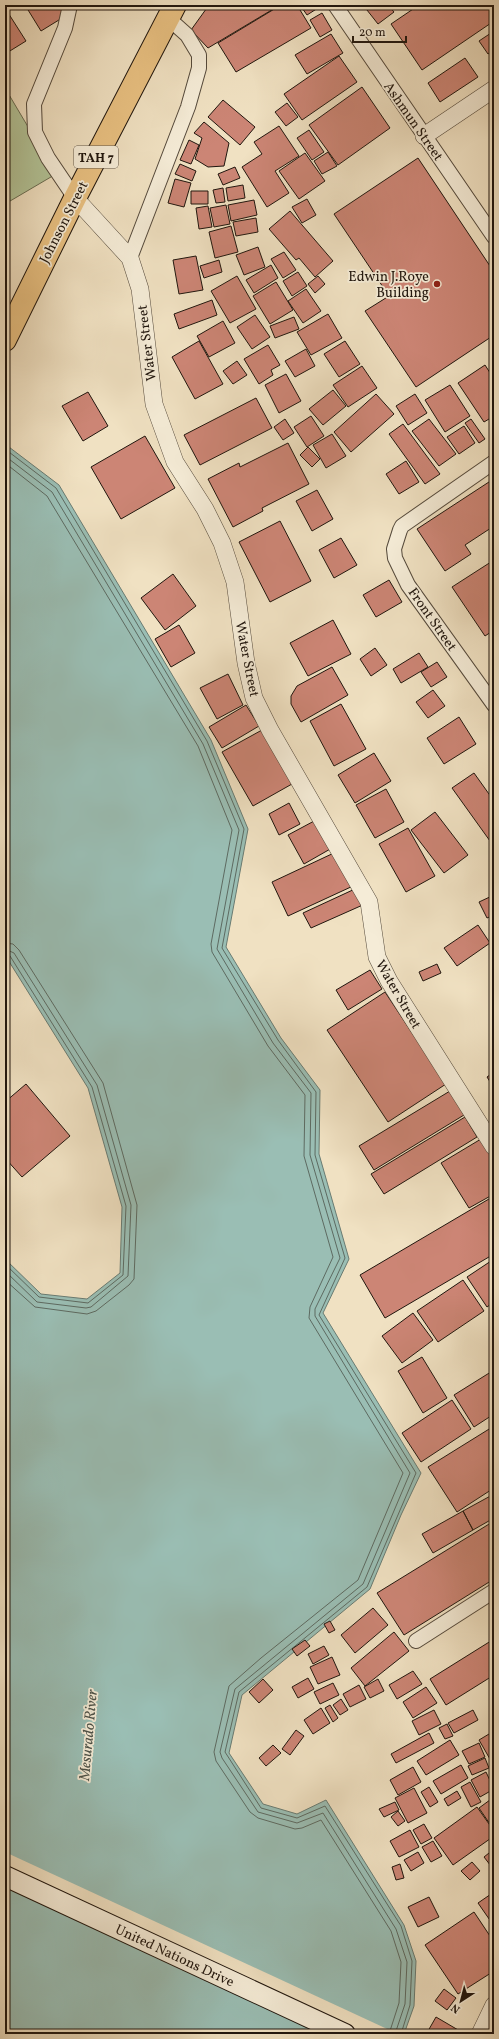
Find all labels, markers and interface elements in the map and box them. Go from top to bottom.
scale bar [353,18,406,44]
text: 20 m [359,25,386,41]
street label: Ashmun Street [379,79,447,165]
road number: TAH 7 [74,146,118,168]
street label: Johnson Street [35,178,93,267]
place label: Edwin J.Roye Building [348,268,429,303]
marker: Edwin J.Roye Building [432,279,442,289]
street label: Water Street [133,304,162,382]
street label: Front Street [403,584,461,655]
street label: Water Street [230,620,263,699]
street label: Water Street [370,957,425,1033]
water label: Mesurado River [75,1688,104,1783]
street label: United Nations Drive [112,1920,237,1992]
north arrow [441,1981,481,2021]
text: N [448,1999,464,2016]

